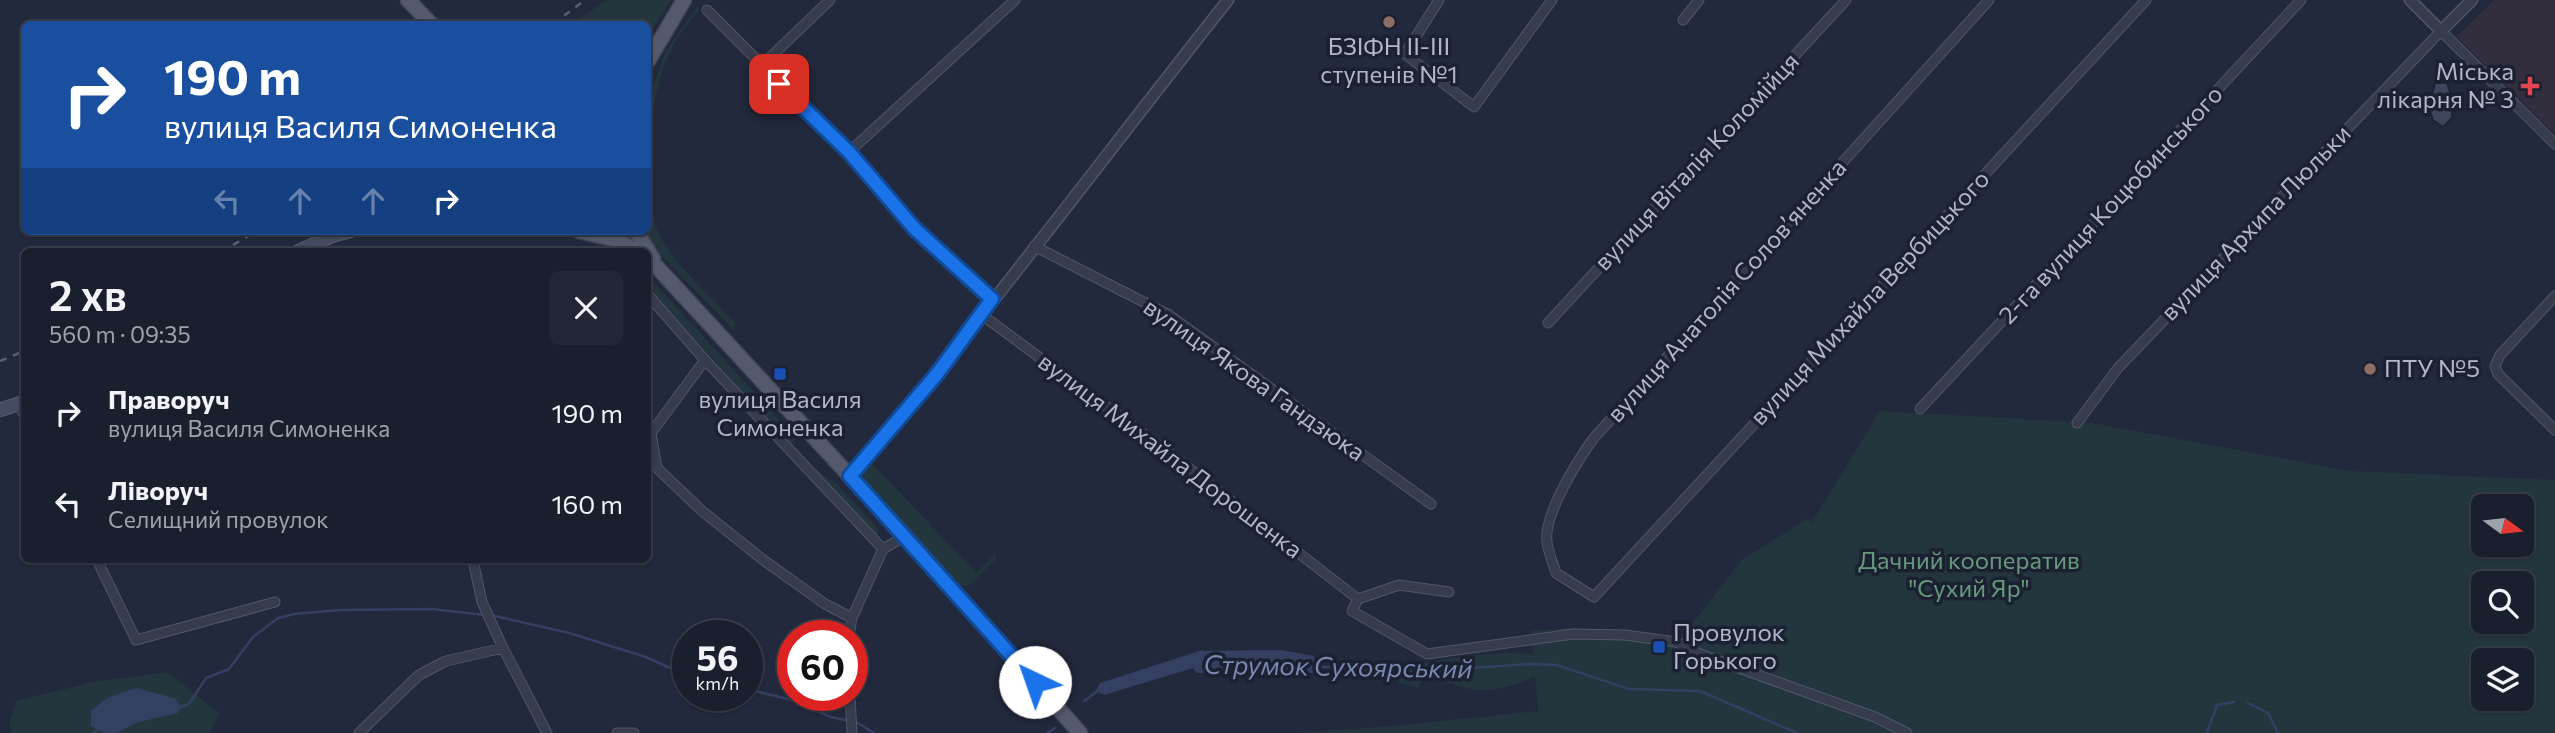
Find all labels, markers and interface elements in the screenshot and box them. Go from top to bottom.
marker: БЗІФН ІІ-ІІІ ступенів №1 [1381,14,1397,30]
place label: БЗІФН ІІ-ІІІ ступенів №1 [1320,31,1458,88]
text: 190 m [164,45,301,105]
street label: вулиця Віталія Коломійця [1587,46,1804,276]
icon: right [49,49,140,140]
pin [749,54,809,114]
place label: Міська лікарня № 3 [2377,56,2514,113]
icon: arrive [760,65,798,103]
marker: Міська лікарня № 3 [2520,76,2540,96]
street label: 2-га вулиця Коцюбинського [1992,79,2228,329]
text: вулиця Василя Симоненка [164,105,557,145]
street label: вулиця Архипа Люльки [2154,118,2356,326]
street label: вулиця Анатолія Соловʼяненка [1600,153,1851,427]
street label: вулиця Михайла Вербицького [1743,164,1995,430]
icon: left [208,182,246,220]
icon: ahead [281,182,319,220]
icon: ahead [354,182,392,220]
icon: right [427,182,465,220]
text: 2 хв [49,268,127,320]
button: close [549,271,623,345]
street label: вулиця Якова Гандзюка [1139,291,1371,466]
text: 560 m · 09:35 [49,320,191,348]
street label: вулиця Михайла Дорошенка [1033,346,1309,564]
place label: ПТУ №5 [2384,353,2480,382]
marker: ПТУ №5 [2362,361,2378,377]
marker: вулиця Василя Симоненка [772,366,788,382]
text: Праворуч [108,383,230,414]
place label: вулиця Василя Симоненка [698,384,862,441]
icon: right [49,394,87,432]
text: 190 m [551,397,623,428]
text: вулиця Василя Симоненка [108,414,390,442]
text: Ліворуч [108,474,208,505]
icon: left [49,485,87,523]
text: 160 m [551,488,623,519]
north arrow [2471,494,2534,556]
map controls [2471,494,2534,711]
text: Селищний провулок [108,505,329,533]
park label: Дачний кооператив "Сухий Яр" [1858,545,2080,602]
button: search [2471,571,2534,634]
place label: Провулок Горького [1673,617,1785,674]
speed limit sign: 60 [777,620,868,711]
text: 56 [696,635,738,678]
marker: Провулок Горького [1651,639,1667,655]
position arrow [998,645,1072,719]
water label: Струмок Сухоярський [1203,648,1473,683]
button: layers [2471,648,2534,711]
text: km/h [696,672,739,694]

